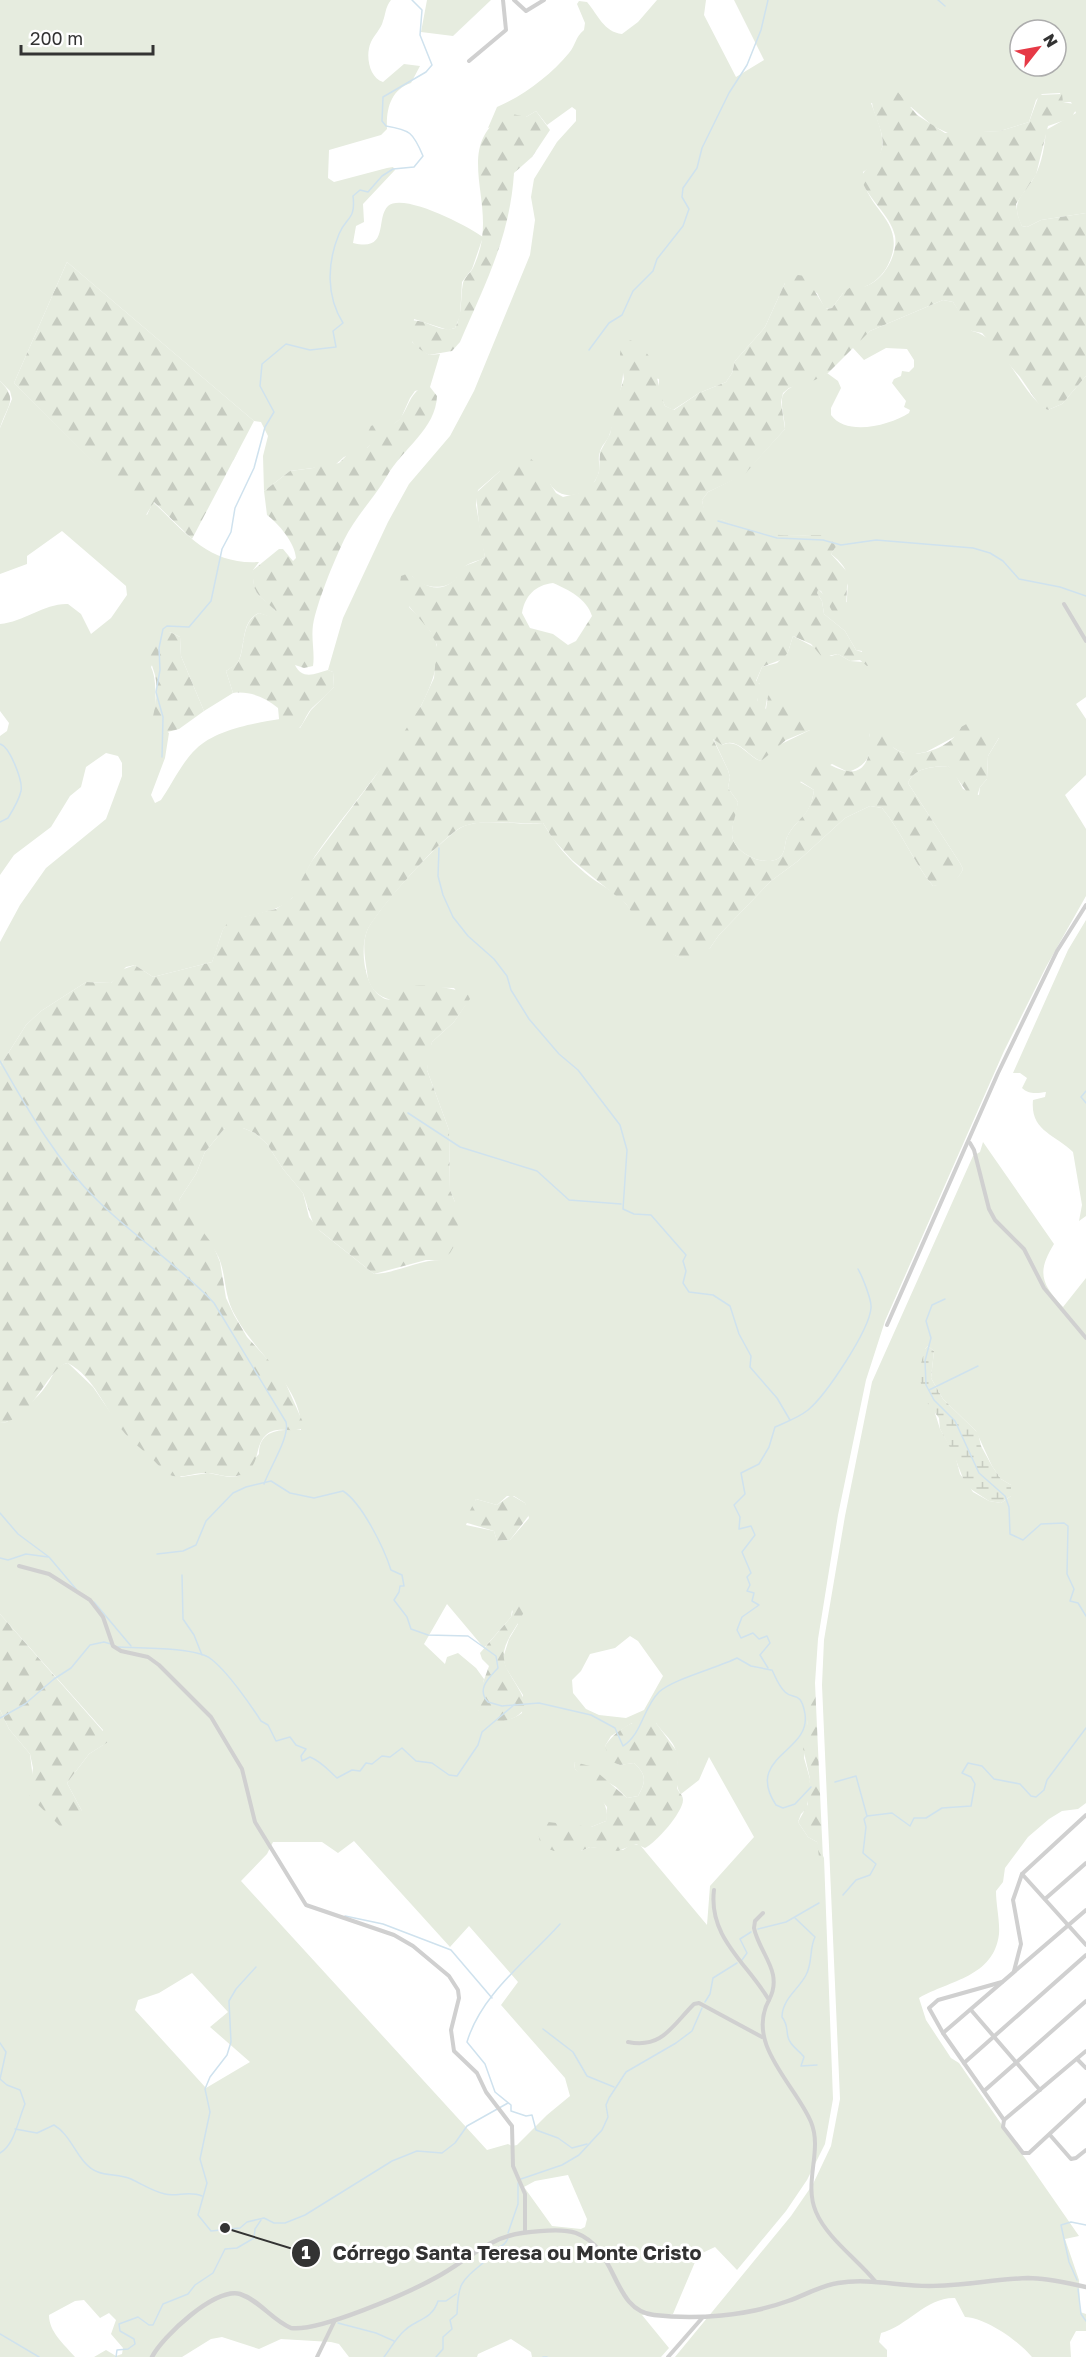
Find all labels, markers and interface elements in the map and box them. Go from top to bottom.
scale bar [21,18,153,56]
north arrow [1008,18,1068,78]
text: 200 m [30,27,83,49]
text: N [1039,30,1063,51]
callout: Córrego Santa Teresa ou Monte Cristo [291,2234,713,2272]
text: Córrego Santa Teresa ou Monte Cristo [333,2240,701,2264]
text: 1 [301,2241,311,2263]

